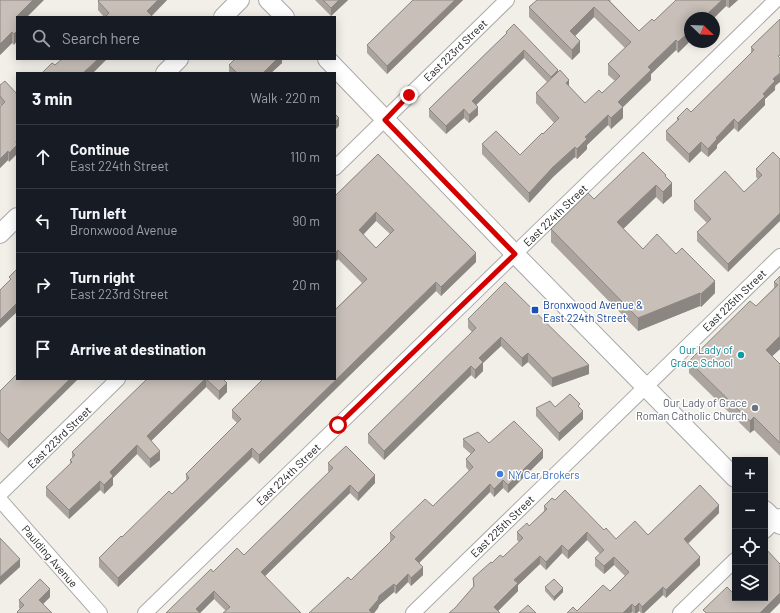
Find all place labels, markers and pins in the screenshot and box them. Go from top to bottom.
place label: Bronxwood Avenue & East 224th Street [543,298,643,324]
marker: Bronxwood Avenue & East 224th Street [530,305,540,315]
place label: Our Lady of Grace School [670,343,733,369]
marker: Our Lady of Grace School [736,350,746,360]
place label: Our Lady of Grace Roman Catholic Church [636,396,747,422]
marker: Our Lady of Grace Roman Catholic Church [750,403,760,413]
place label: NY Car Brokers [508,468,580,481]
marker: NY Car Brokers [495,469,505,479]

